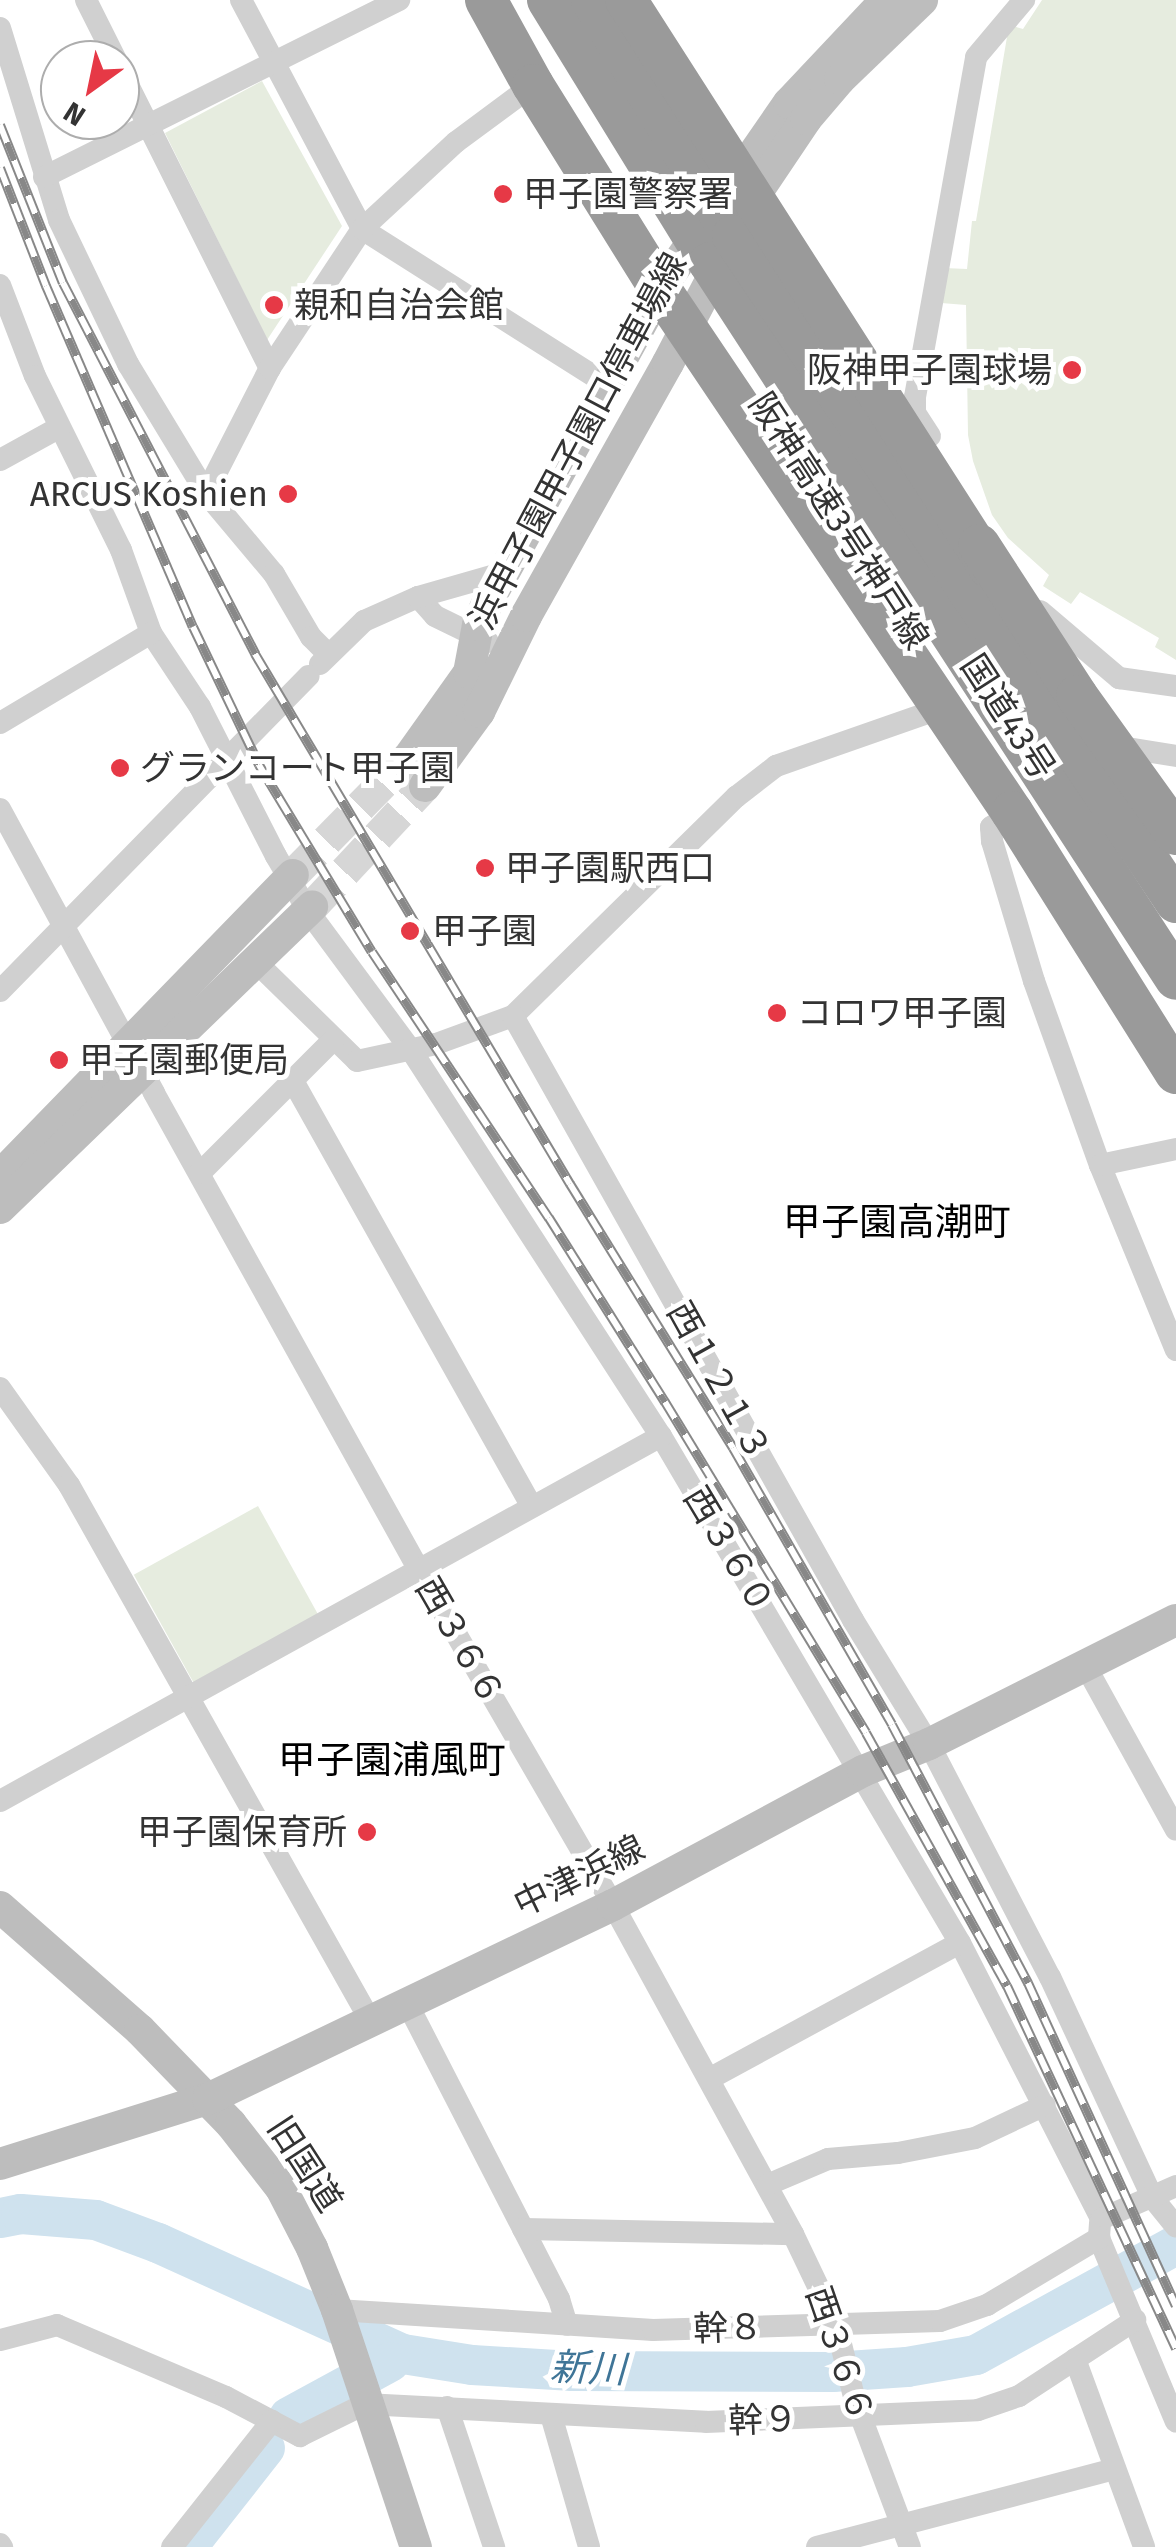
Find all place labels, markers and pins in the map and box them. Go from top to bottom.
place label: 甲子園警察署 [523,173,733,215]
marker: 甲子園警察署 [492,183,514,205]
place label: 親和自治会館 [294,284,504,326]
marker: 親和自治会館 [263,294,285,316]
place label: 阪神甲子園球場 [807,349,1052,391]
marker: 阪神甲子園球場 [1061,359,1083,381]
place label: ARCUS Koshien [30,473,268,515]
marker: ARCUS Koshien [277,483,299,505]
place label: グランコート甲子園 [140,747,455,789]
marker: グランコート甲子園 [109,757,131,779]
place label: 甲子園駅西口 [505,847,715,889]
marker: 甲子園駅西口 [474,857,496,879]
place label: 甲子園 [432,910,537,952]
marker: 甲子園 [397,918,423,944]
place label: コロワ甲子園 [797,992,1007,1034]
marker: コロワ甲子園 [766,1002,788,1024]
place label: 甲子園郵便局 [79,1039,289,1081]
marker: 甲子園郵便局 [48,1049,70,1071]
place label: 甲子園保育所 [137,1811,347,1853]
marker: 甲子園保育所 [356,1821,378,1843]

